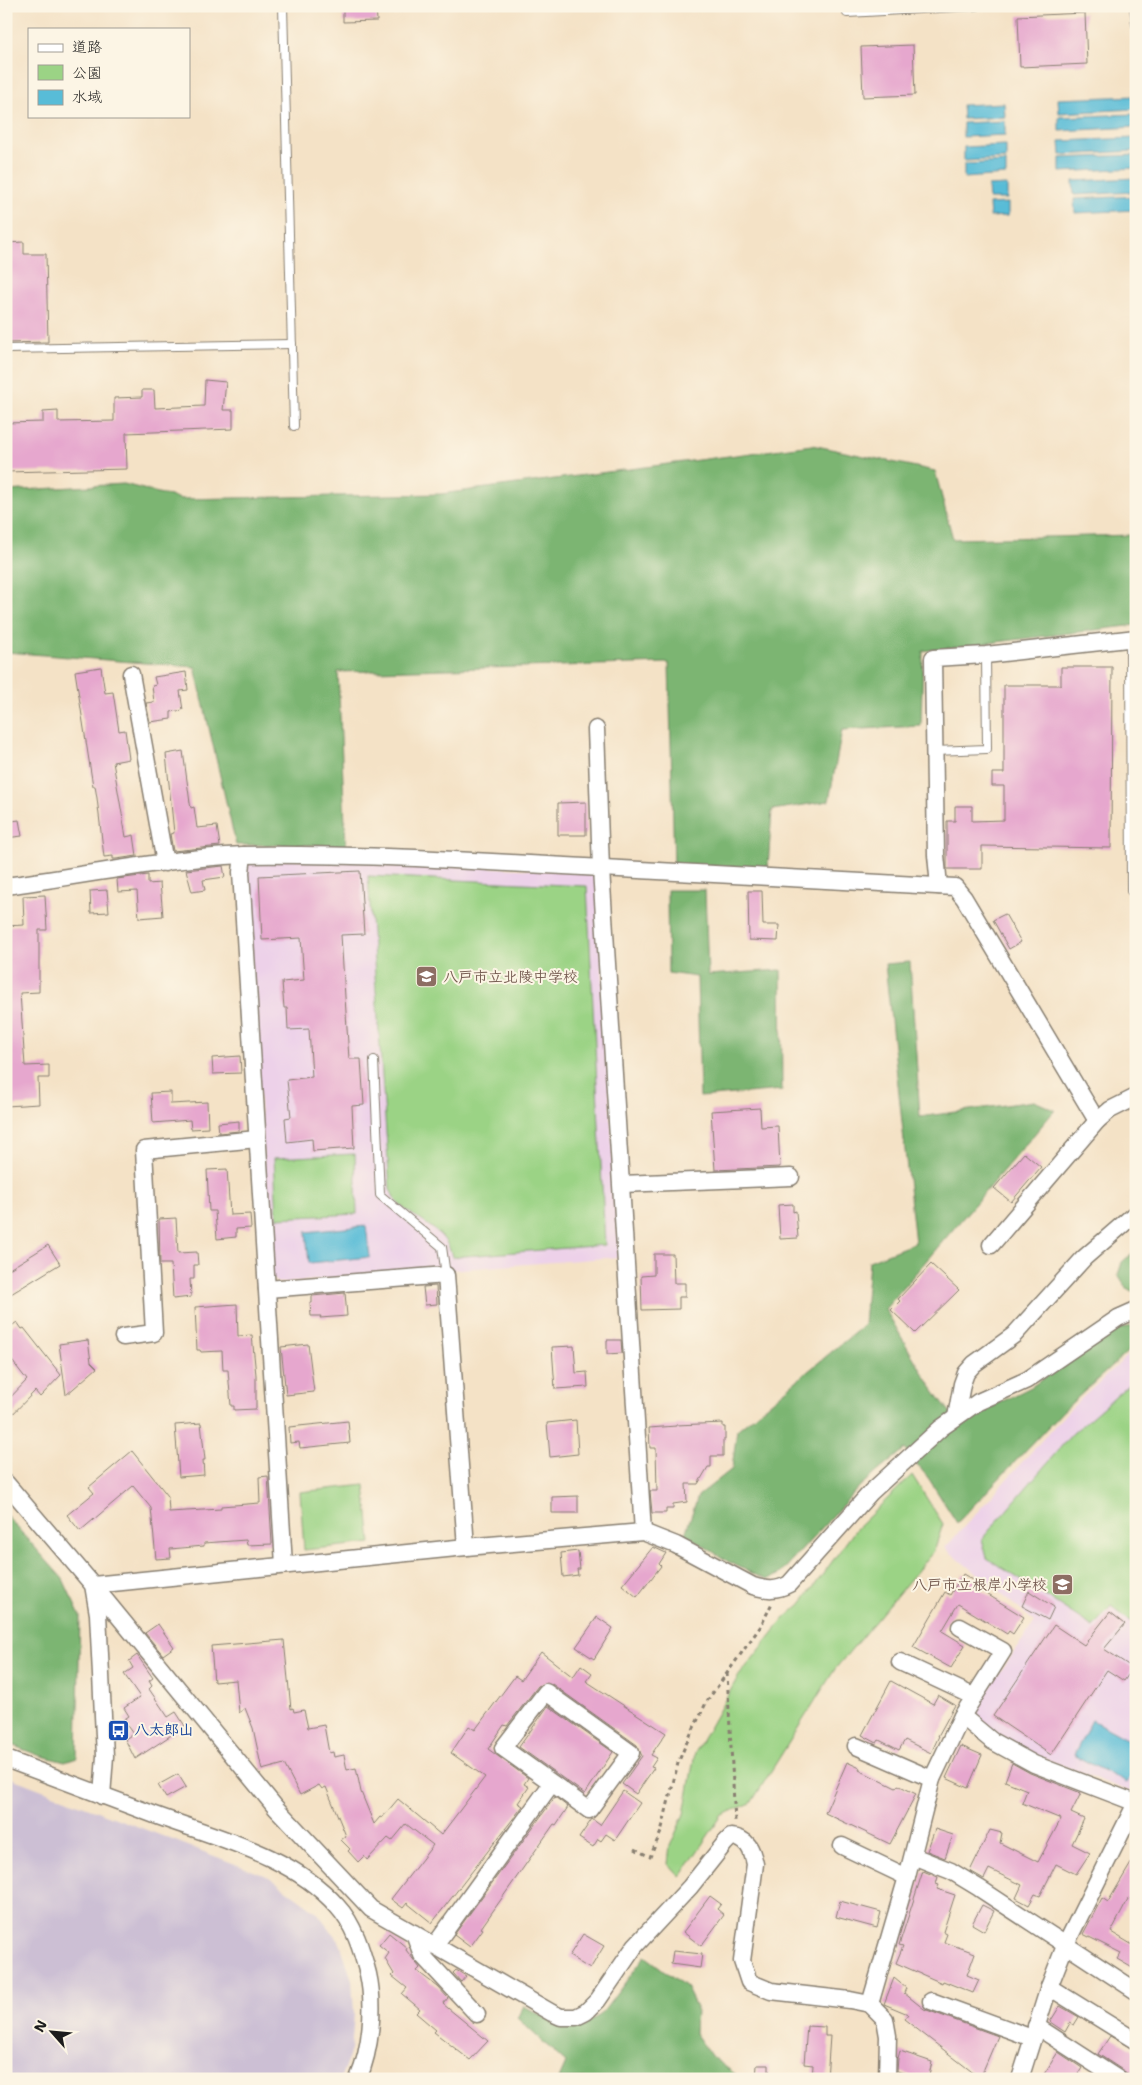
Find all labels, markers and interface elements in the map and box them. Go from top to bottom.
legend [28,28,190,118]
text: 道路 [72,37,102,57]
text: 公園 [72,63,102,83]
text: 水域 [72,87,102,107]
school or university icon: 八戸市立北陵中学校 [415,965,439,989]
place label: 八戸市立北陵中学校 [443,967,578,987]
school or university icon: 八戸市立根岸小学校 [1051,1573,1075,1597]
place label: 八戸市立根岸小学校 [912,1575,1047,1595]
bus stop icon: 八太郎山 [106,1718,130,1742]
place label: 八太郎山 [134,1720,194,1740]
north arrow [28,2008,78,2058]
text: N [30,2017,51,2035]

